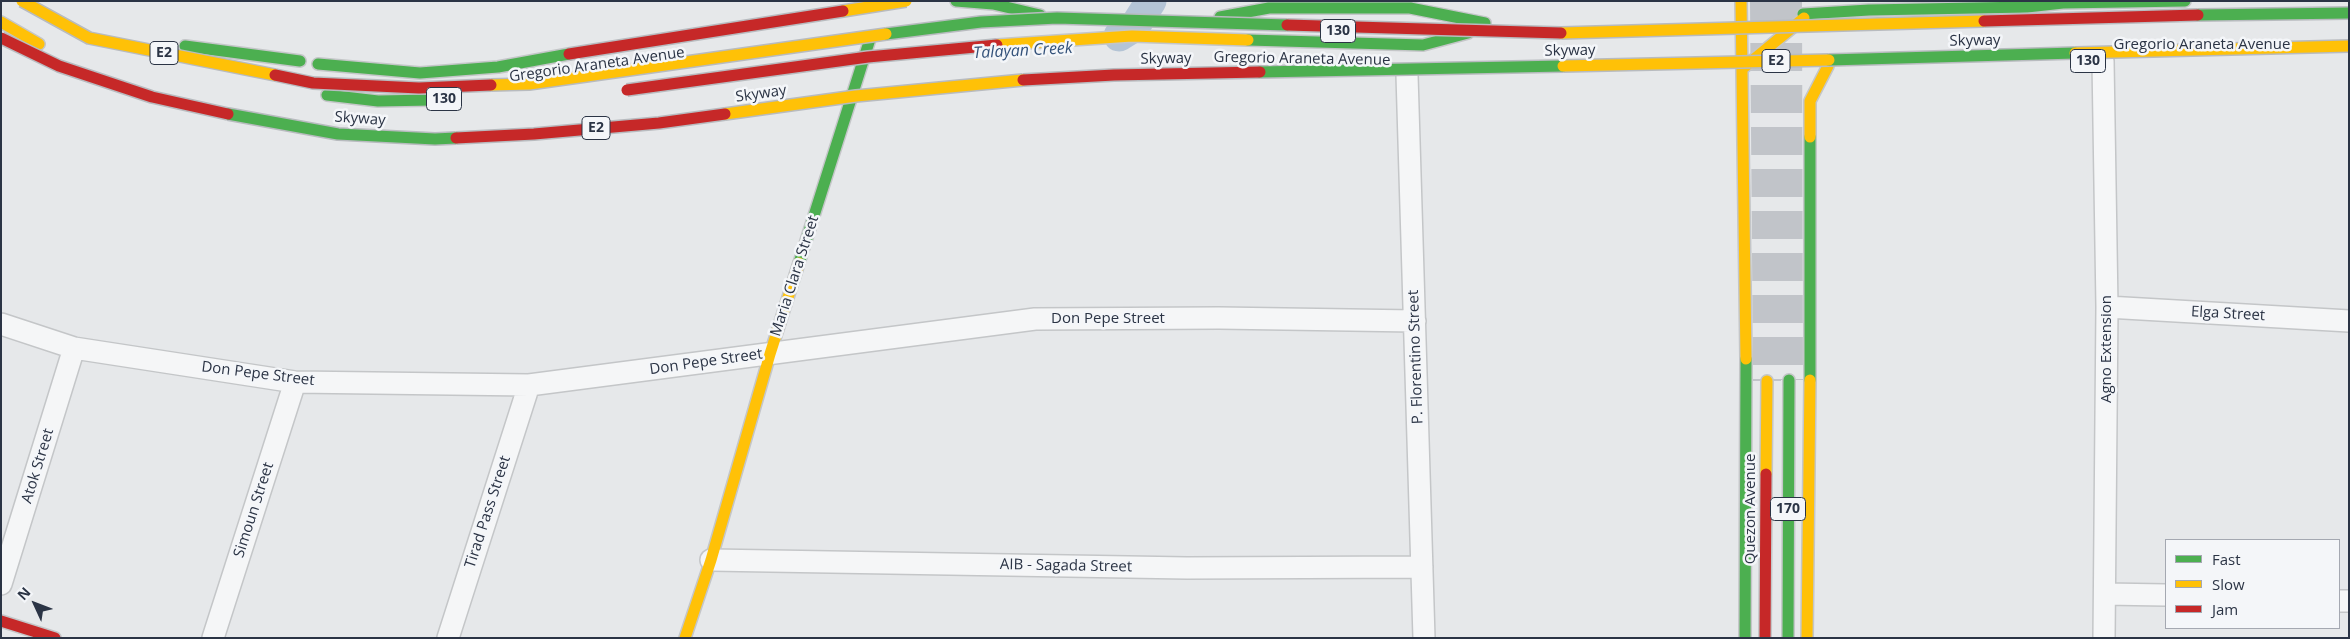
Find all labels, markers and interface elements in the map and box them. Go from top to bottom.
road number: 130 [1320,20,1356,42]
street label: Skyway [1949,32,2001,50]
street label: Gregorio Araneta Avenue [2114,36,2290,54]
water label: Talayan Creek [973,39,1073,63]
road number: E2 [150,42,178,64]
street label: Skyway [1544,42,1596,60]
street label: Gregorio Araneta Avenue [508,44,686,86]
street label: Gregorio Araneta Avenue [1213,48,1391,70]
road number: E2 [1762,49,1790,72]
road number: 130 [2070,49,2106,72]
street label: Skyway [1140,50,1192,68]
street label: Skyway [734,82,788,106]
road number: 130 [426,88,462,110]
street label: Skyway [334,108,386,130]
road number: E2 [582,116,610,140]
street label: Maria Clara Street [767,213,823,339]
street label: P. Florentino Street [1405,290,1427,424]
street label: Agno Extension [2098,295,2116,403]
street label: Elga Street [2190,303,2266,325]
street label: Don Pepe Street [1051,310,1165,328]
street label: Don Pepe Street [648,345,764,379]
street label: Don Pepe Street [200,358,316,390]
street label: Atok Street [18,426,58,506]
street label: Tirad Pass Street [461,454,515,570]
street label: Quezon Avenue [1742,454,1760,564]
street label: Simoun Street [230,460,278,560]
road number: 170 [1770,498,1806,520]
legend [2165,539,2340,629]
text: Fast [2212,549,2241,569]
street label: AIB - Sagada Street [1000,556,1132,576]
text: Slow [2212,574,2245,594]
north arrow [10,579,60,629]
text: N [13,583,34,604]
text: Jam [2212,599,2238,619]

